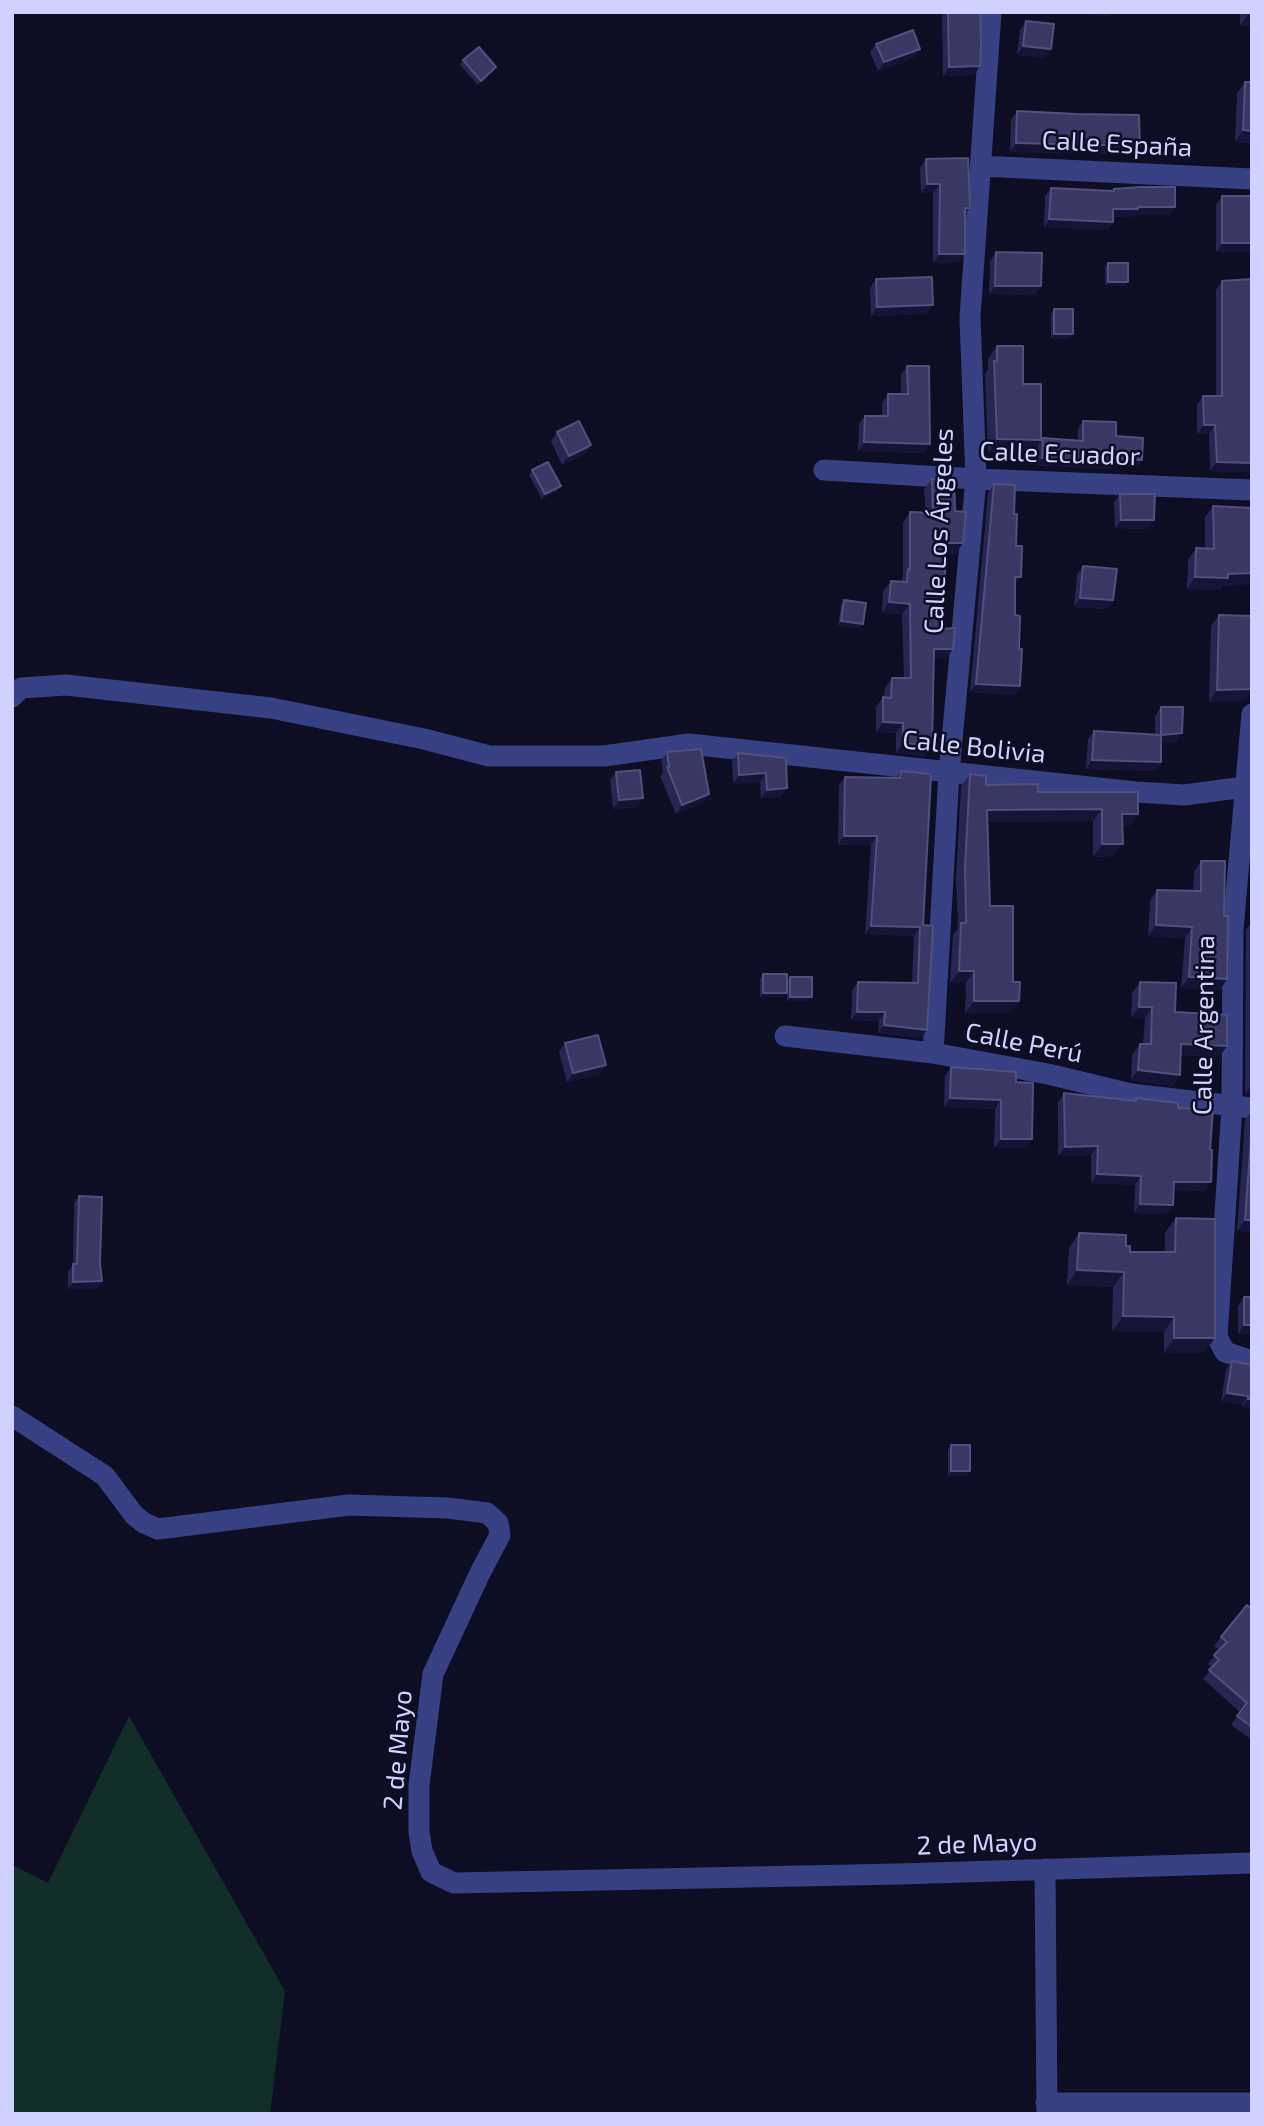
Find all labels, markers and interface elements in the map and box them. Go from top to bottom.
street label: Calle España [1041,124,1193,164]
street label: Calle Los Ángeles [918,427,960,635]
street label: Calle Ecuador [979,436,1141,472]
street label: Calle Bolivia [901,724,1047,770]
street label: Calle Argentina [1187,935,1221,1115]
street label: Calle Perú [963,1016,1085,1070]
street label: 2 de Mayo [377,1689,419,1811]
street label: 2 de Mayo [916,1826,1038,1862]

